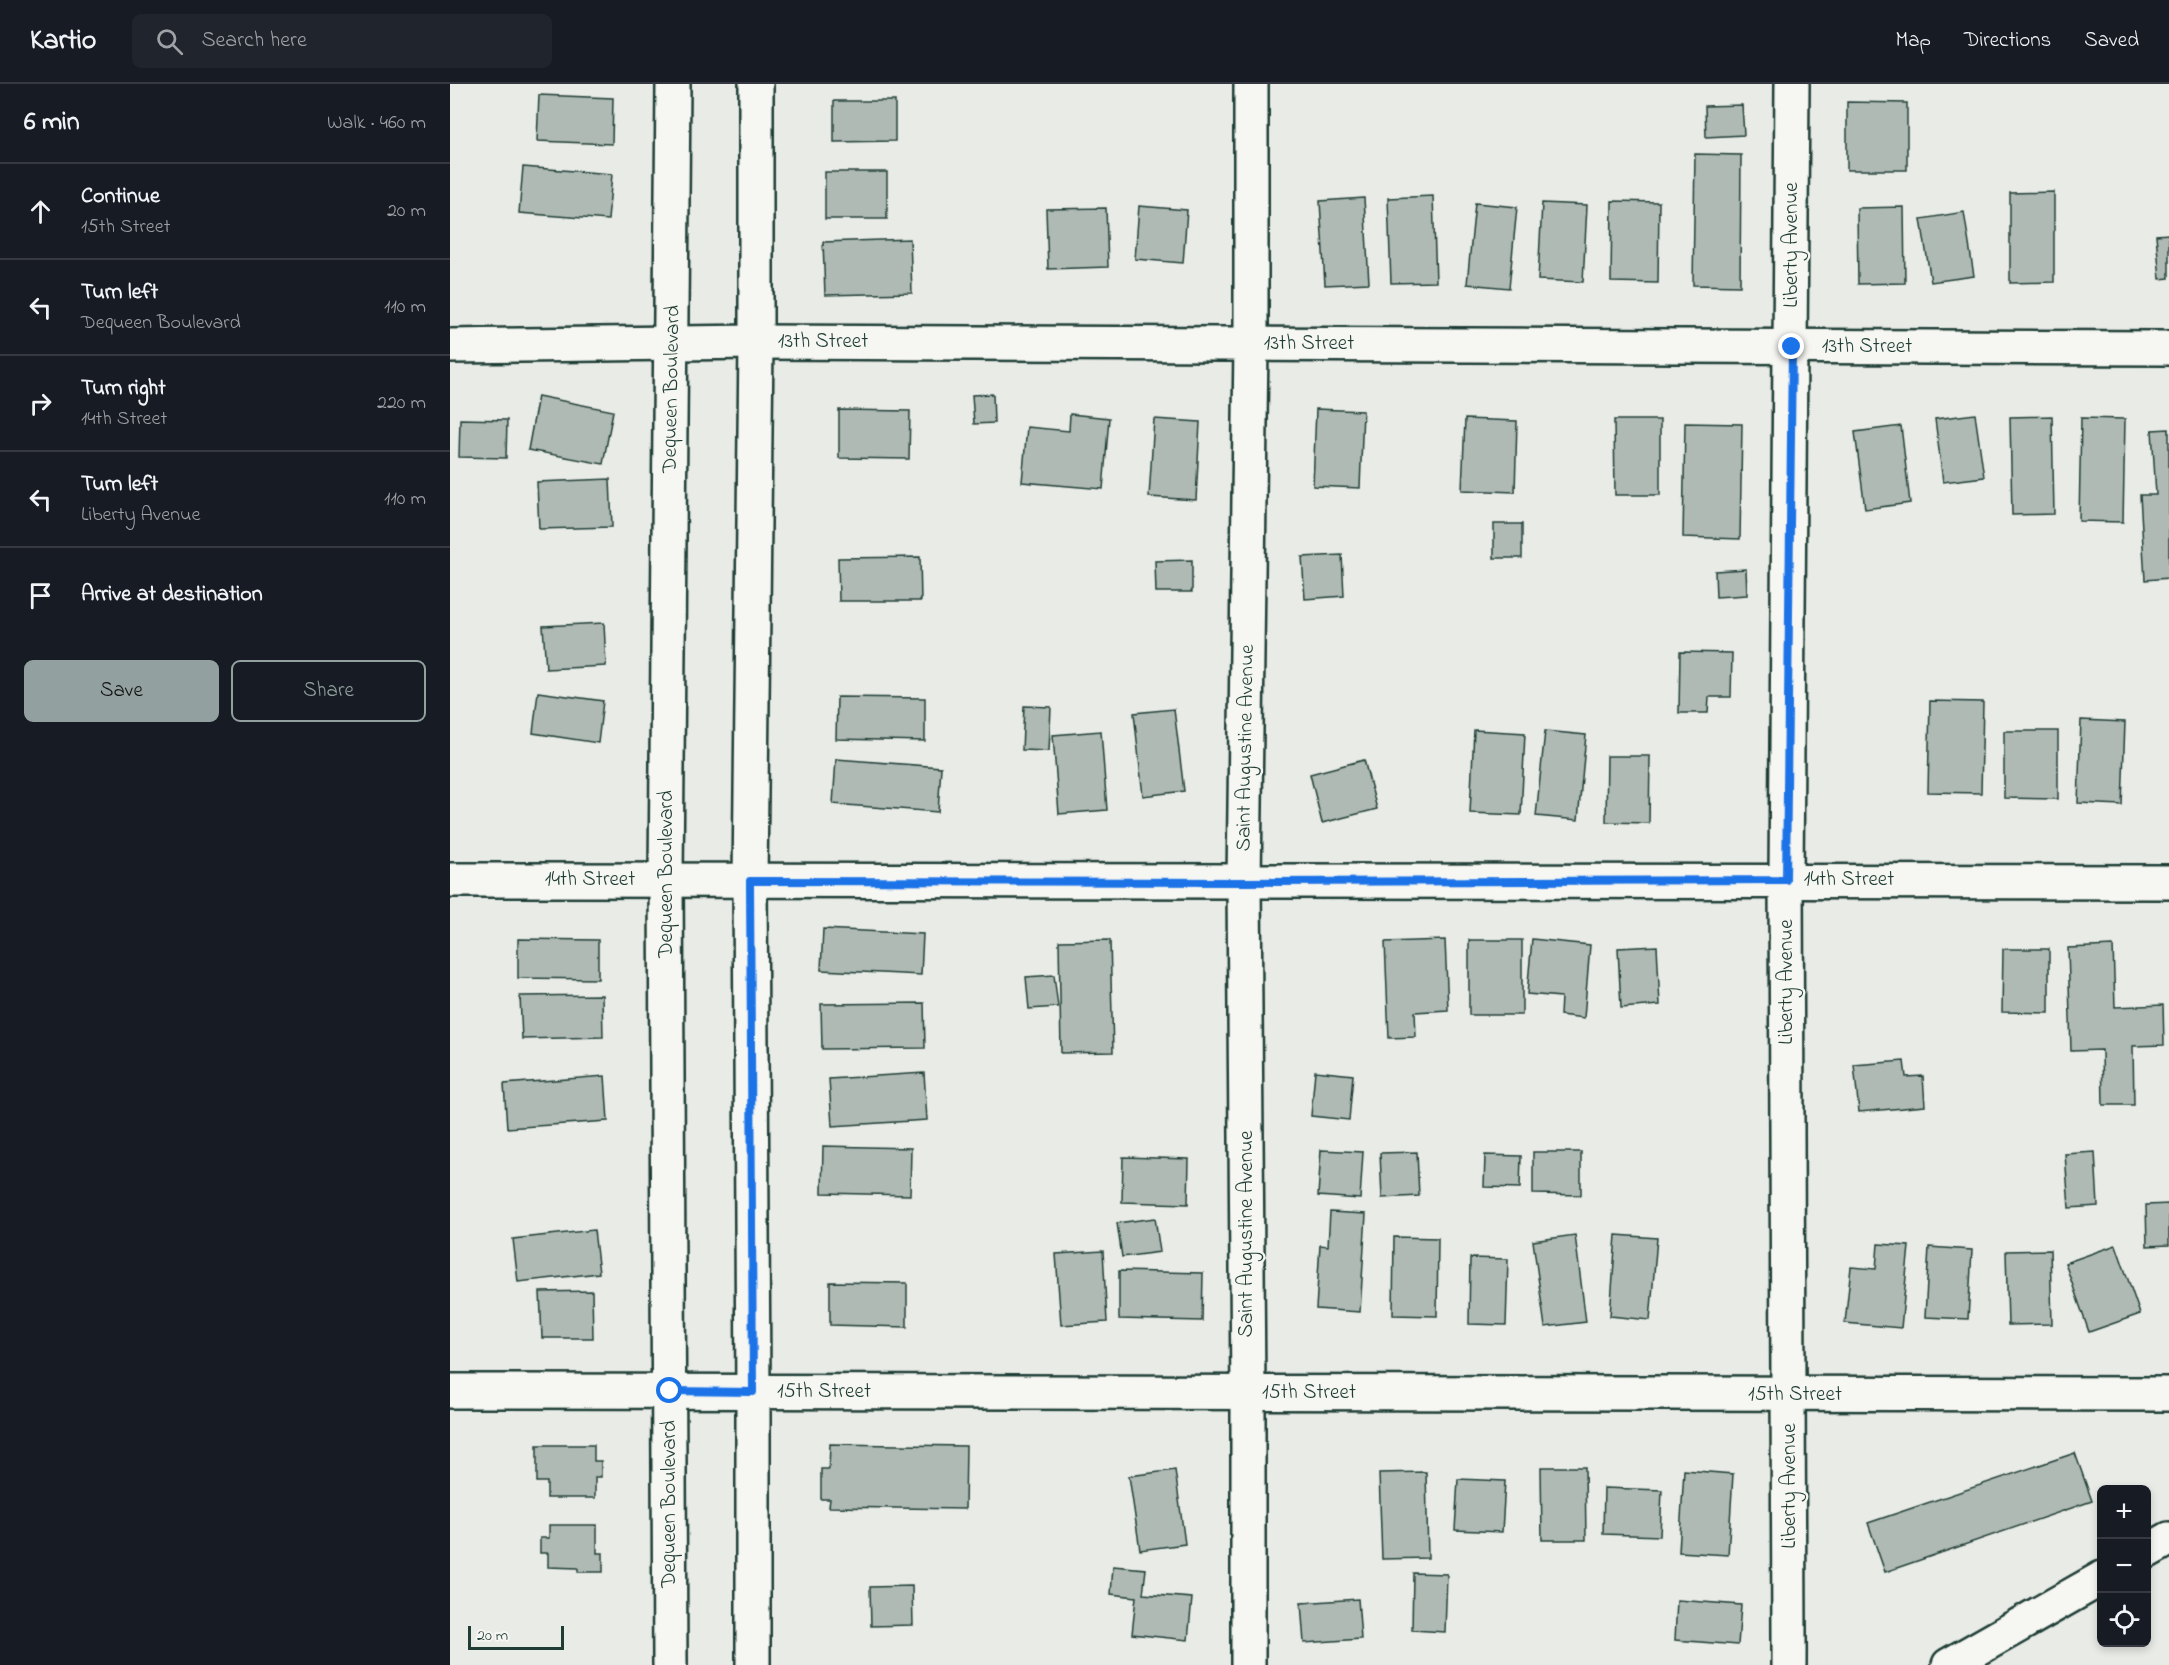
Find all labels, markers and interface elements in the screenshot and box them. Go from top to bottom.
search box [132,14,552,68]
text: Kartio [30,21,96,62]
icon: search [153,25,186,58]
text: Search here [201,25,307,57]
text: Map [1895,26,1931,56]
text: Directions [1964,26,2051,56]
text: Saved [2084,26,2139,56]
text: 6 min [24,104,80,142]
text: Walk · 460 m [327,109,426,138]
text: Continue [81,181,160,213]
street label: Liberty Avenue [1777,182,1809,308]
icon: ahead [24,195,57,228]
text: 20 m [387,197,426,226]
text: 15th Street [81,213,170,242]
text: Turn left [81,277,158,309]
icon: left [24,291,57,324]
text: 110 m [384,293,426,322]
street label: Dequeen Boulevard [656,305,688,474]
text: Dequeen Boulevard [81,309,241,338]
street label: 13th Street [778,327,868,357]
street label: 13th Street [1264,329,1354,359]
street label: 13th Street [1822,332,1912,362]
route end [1778,333,1804,359]
text: Turn right [81,373,166,405]
icon: right [24,387,57,420]
text: 220 m [377,389,426,418]
text: 14th Street [81,405,167,434]
text: Turn left [81,469,158,501]
icon: left [24,483,57,516]
text: 110 m [384,485,426,514]
text: Liberty Avenue [81,501,200,530]
icon: arrive [24,579,57,612]
text: Arrive at destination [81,579,263,611]
street label: Saint Augustine Avenue [1229,644,1265,852]
button: Save [24,660,219,722]
button: Share [231,660,426,722]
street label: Dequeen Boulevard [652,790,682,959]
street label: 14th Street [545,865,635,895]
street label: 14th Street [1804,865,1894,895]
street label: Liberty Avenue [1772,919,1804,1045]
street label: Saint Augustine Avenue [1232,1130,1264,1337]
route start [656,1377,682,1403]
street label: 15th Street [777,1377,871,1407]
street label: 15th Street [1262,1378,1356,1408]
street label: 15th Street [1748,1380,1842,1410]
street label: Dequeen Boulevard [655,1420,685,1589]
street label: Liberty Avenue [1775,1423,1807,1549]
map controls [2097,1485,2151,1647]
button: + [2097,1485,2151,1539]
button: − [2097,1539,2151,1593]
button: locate [2097,1593,2151,1647]
scale bar [468,1623,564,1650]
text: 20 m [477,1624,508,1648]

